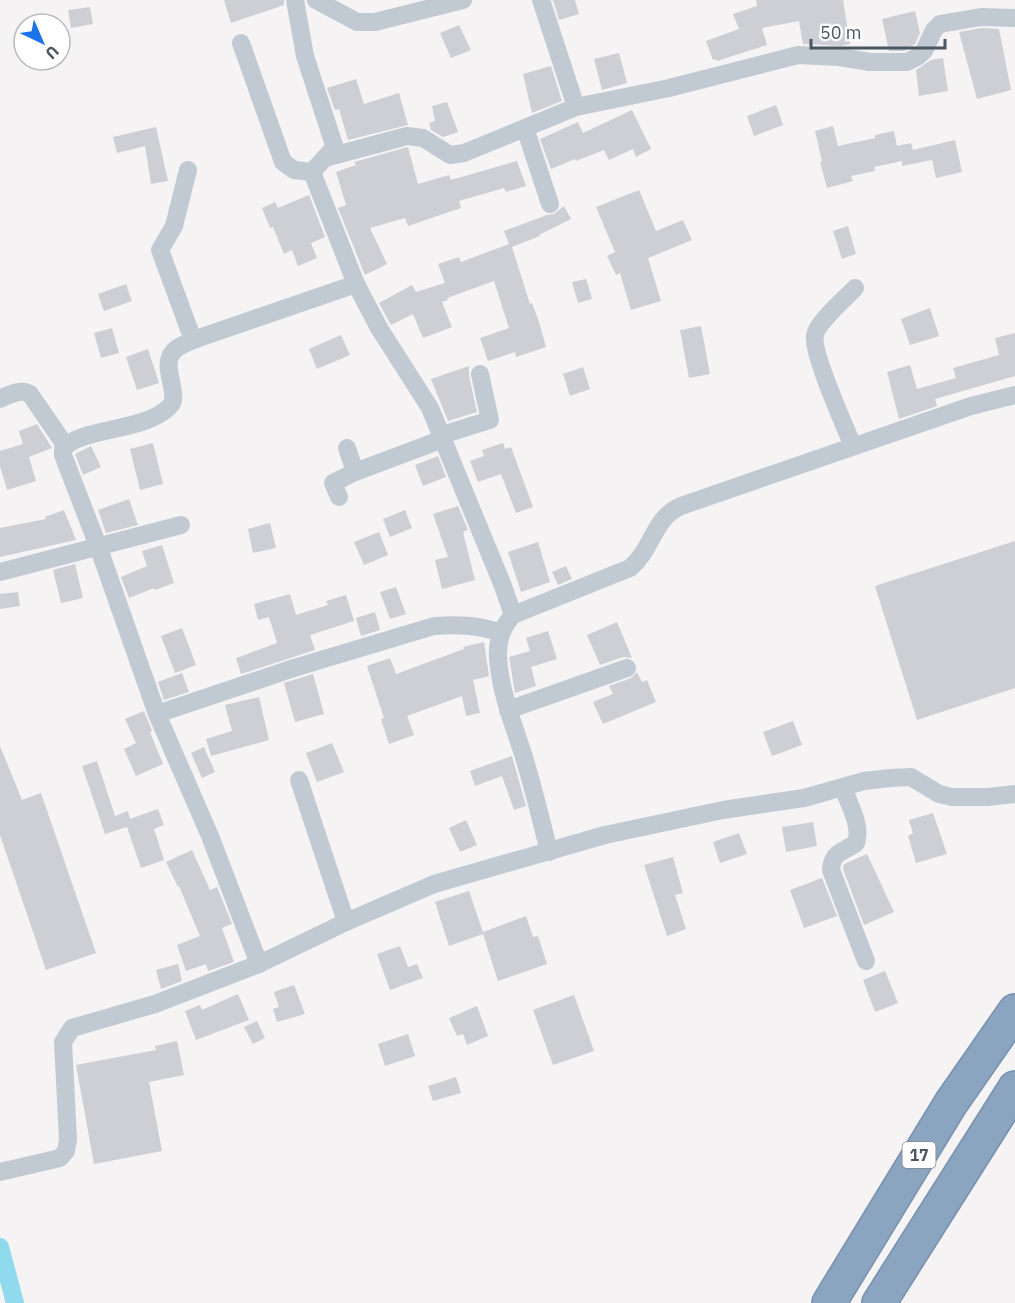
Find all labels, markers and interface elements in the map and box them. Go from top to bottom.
north arrow [12,12,72,72]
scale bar [811,12,944,50]
text: 50 m [820,21,862,44]
text: U [41,42,63,64]
road number: 17 [902,1142,936,1168]

